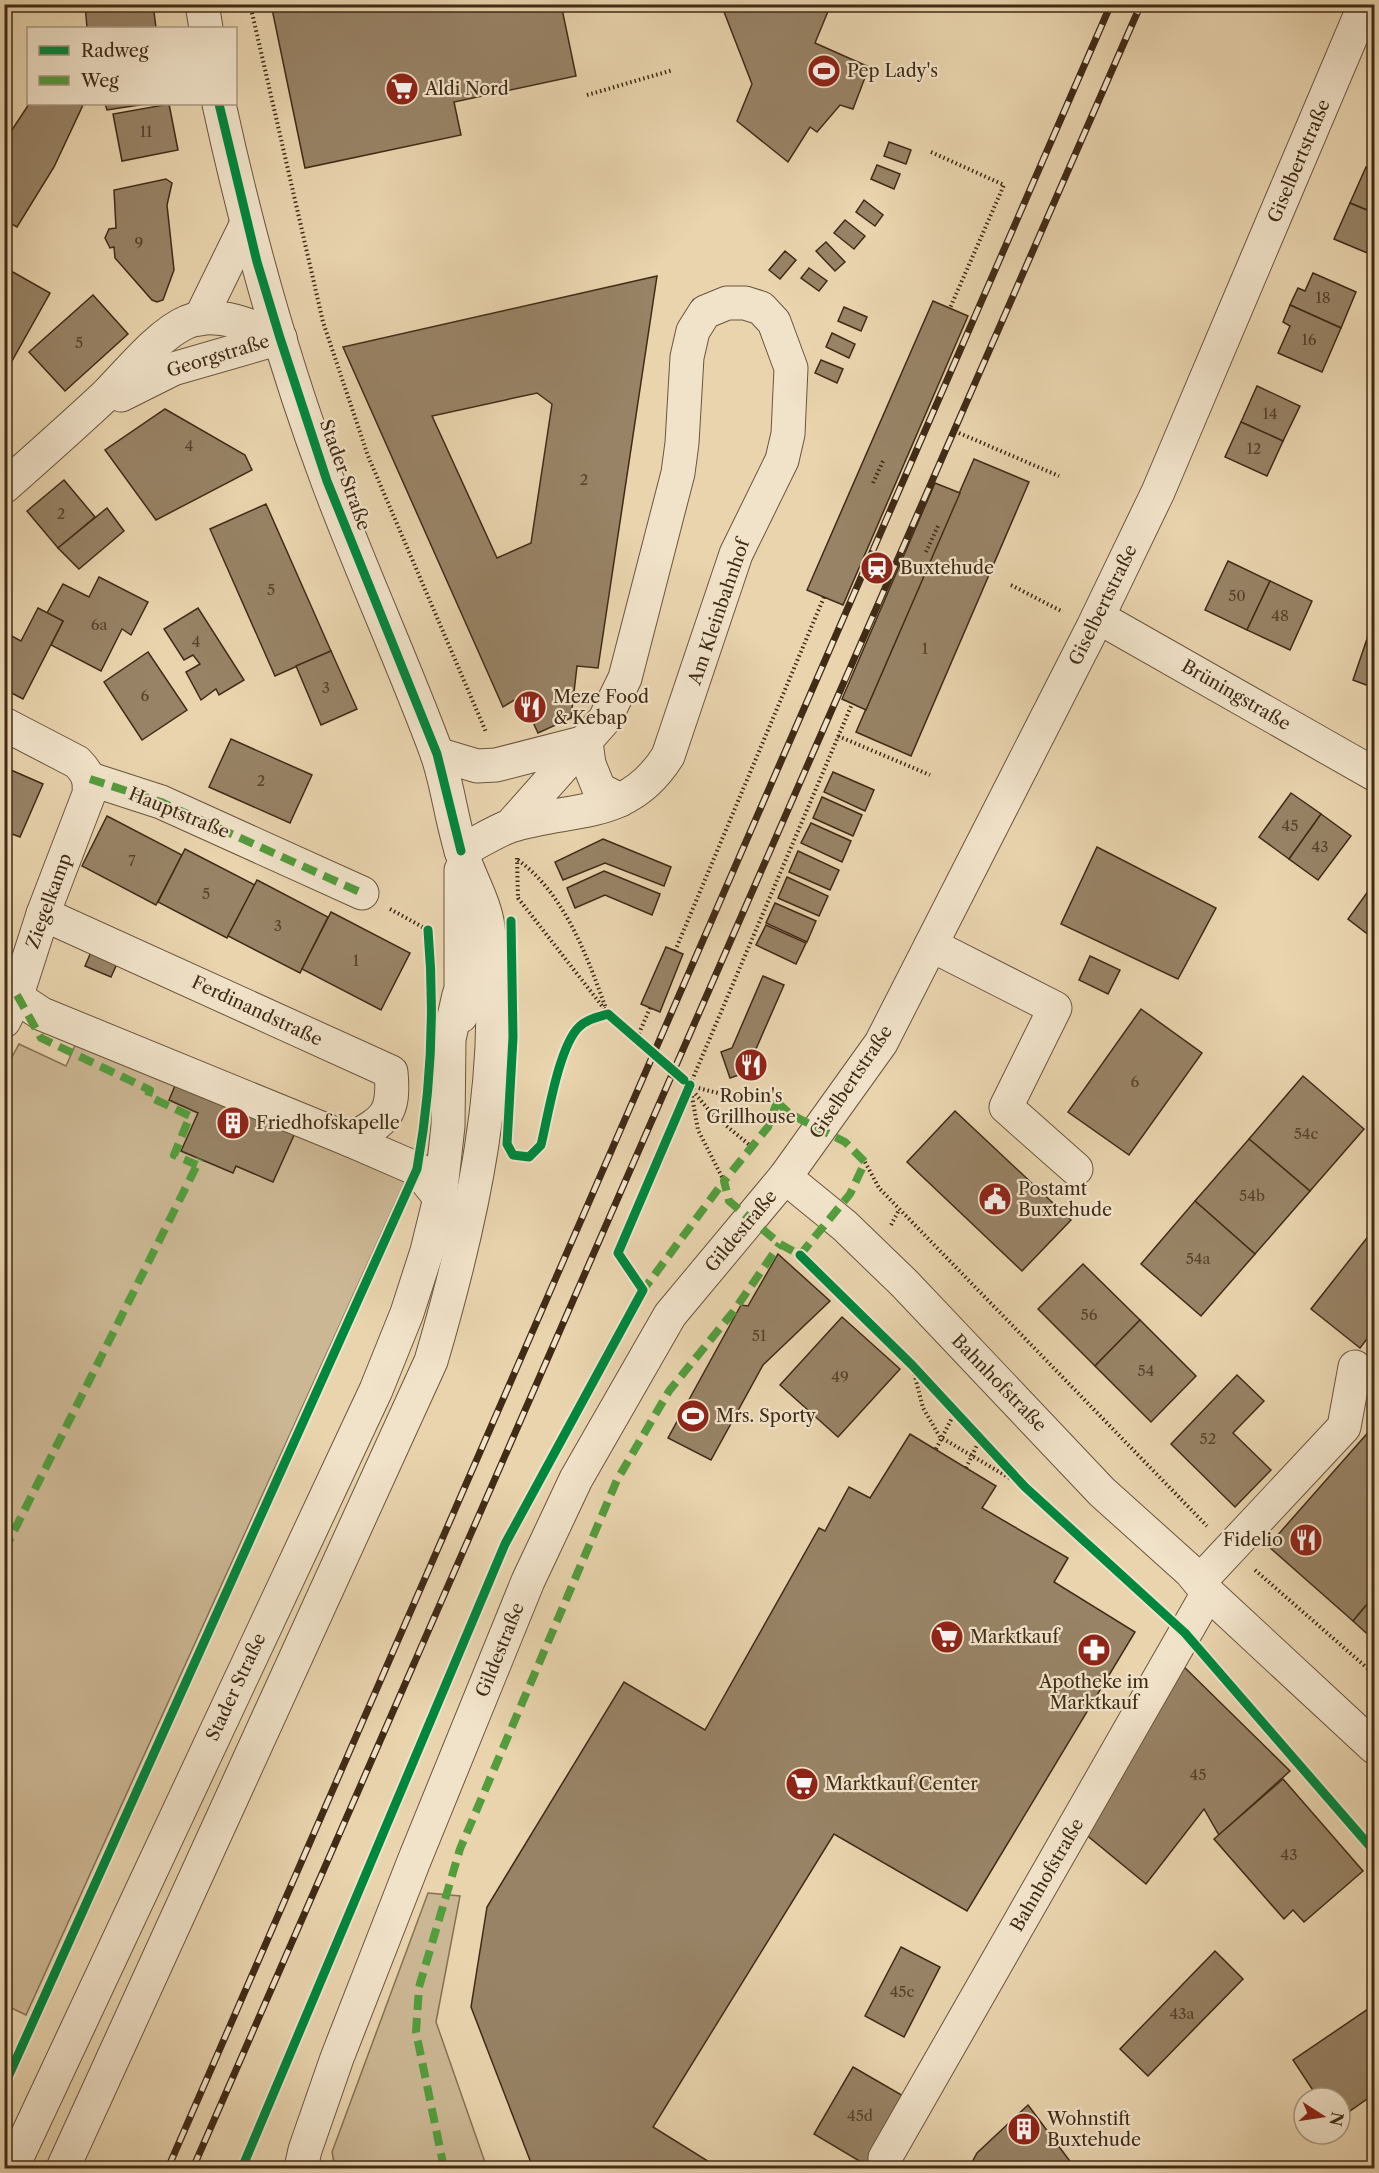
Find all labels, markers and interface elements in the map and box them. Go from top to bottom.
legend [27,27,237,105]
text: Radweg [81,40,149,62]
sports icon: Pep Lady's [806,53,842,89]
place label: Pep Lady's [847,60,938,82]
text: Weg [80,70,119,92]
supermarket icon: Aldi Nord [384,71,420,107]
place label: Aldi Nord [424,78,509,100]
street label: Giselbertstraße [1263,96,1335,226]
house number: 11 [140,122,153,141]
house number: 9 [135,233,143,252]
house number: 18 [1315,288,1331,307]
street label: Georgstraße [164,330,272,382]
house number: 16 [1301,330,1317,349]
house number: 5 [75,333,83,352]
house number: 14 [1263,404,1277,423]
street label: Stader Straße [315,417,375,533]
house number: 4 [185,436,193,455]
house number: 12 [1247,439,1261,458]
house number: 2 [580,470,588,489]
house number: 2 [57,504,65,523]
street label: Am Kleinbahnhof [683,534,755,689]
street label: Giselbertstraße [1064,541,1142,669]
station icon: Buxtehude [859,550,895,586]
place label: Buxtehude [900,557,994,579]
house number: 5 [267,580,275,599]
house number: 50 [1228,586,1246,605]
house number: 48 [1271,606,1289,625]
house number: 6a [91,615,107,634]
house number: 4 [192,632,200,651]
house number: 1 [922,639,929,658]
street label: Brüningstraße [1178,655,1294,735]
house number: 3 [322,678,330,697]
house number: 6 [141,686,150,705]
place label: Meze Food & Kebap [553,686,649,729]
restaurant icon: Meze Food & Kebap [512,689,548,725]
house number: 2 [257,771,265,790]
street label: Hauptstraße [125,783,233,843]
house number: 45 [1282,816,1298,835]
house number: 43 [1312,837,1328,856]
street label: Ziegelkamp [22,850,76,952]
house number: 7 [128,851,136,870]
house number: 5 [202,884,210,903]
house number: 3 [274,916,282,935]
house number: 1 [353,951,360,970]
street label: Ferdinandstraße [188,971,326,1051]
street label: Giselbertstraße [805,1021,897,1143]
restaurant icon: Robin's Grillhouse [733,1047,769,1083]
house number: 6 [1131,1072,1140,1091]
place label: Robin's Grillhouse [706,1085,796,1128]
building icon: Friedhofskapelle [215,1105,251,1141]
place label: Friedhofskapelle [256,1112,400,1134]
house number: 54c [1294,1124,1318,1143]
place label: Postamt Buxtehude [1018,1178,1112,1221]
public building icon: Postamt Buxtehude [977,1181,1013,1217]
street label: Gildestraße [700,1186,782,1276]
house number: 54b [1239,1186,1265,1205]
house number: 54a [1186,1249,1210,1268]
house number: 56 [1081,1305,1098,1324]
house number: 51 [752,1326,767,1345]
street label: Bahnhofstraße [947,1330,1051,1436]
house number: 54 [1138,1361,1154,1380]
house number: 49 [831,1367,849,1386]
sports icon: Mrs. Sporty [675,1398,711,1434]
place label: Mrs. Sporty [716,1405,817,1427]
house number: 52 [1200,1429,1216,1448]
restaurant icon: Fidelio [1288,1522,1324,1558]
place label: Fidelio [1223,1529,1283,1551]
street label: Gildestraße [471,1599,529,1701]
supermarket icon: Marktkauf [929,1619,965,1655]
place label: Marktkauf [970,1626,1061,1648]
street label: Stader Straße [201,1630,271,1744]
pharmacy icon: Apotheke im Marktkauf [1076,1632,1112,1668]
place label: Apotheke im Marktkauf [1038,1671,1149,1714]
house number: 45 [1190,1765,1206,1784]
supermarket icon: Marktkauf Center [784,1766,820,1802]
place label: Marktkauf Center [825,1773,978,1795]
street label: Bahnhofstraße [1006,1815,1088,1935]
house number: 43 [1281,1845,1297,1864]
house number: 45c [890,1982,914,2001]
house number: 43a [1170,2004,1195,2023]
north arrow [1292,2086,1352,2146]
house number: 45d [847,2106,873,2125]
place label: Wohnstift Buxtehude [1046,2108,1141,2151]
text: N [1325,2110,1348,2128]
building icon: Wohnstift Buxtehude [1006,2111,1042,2147]

